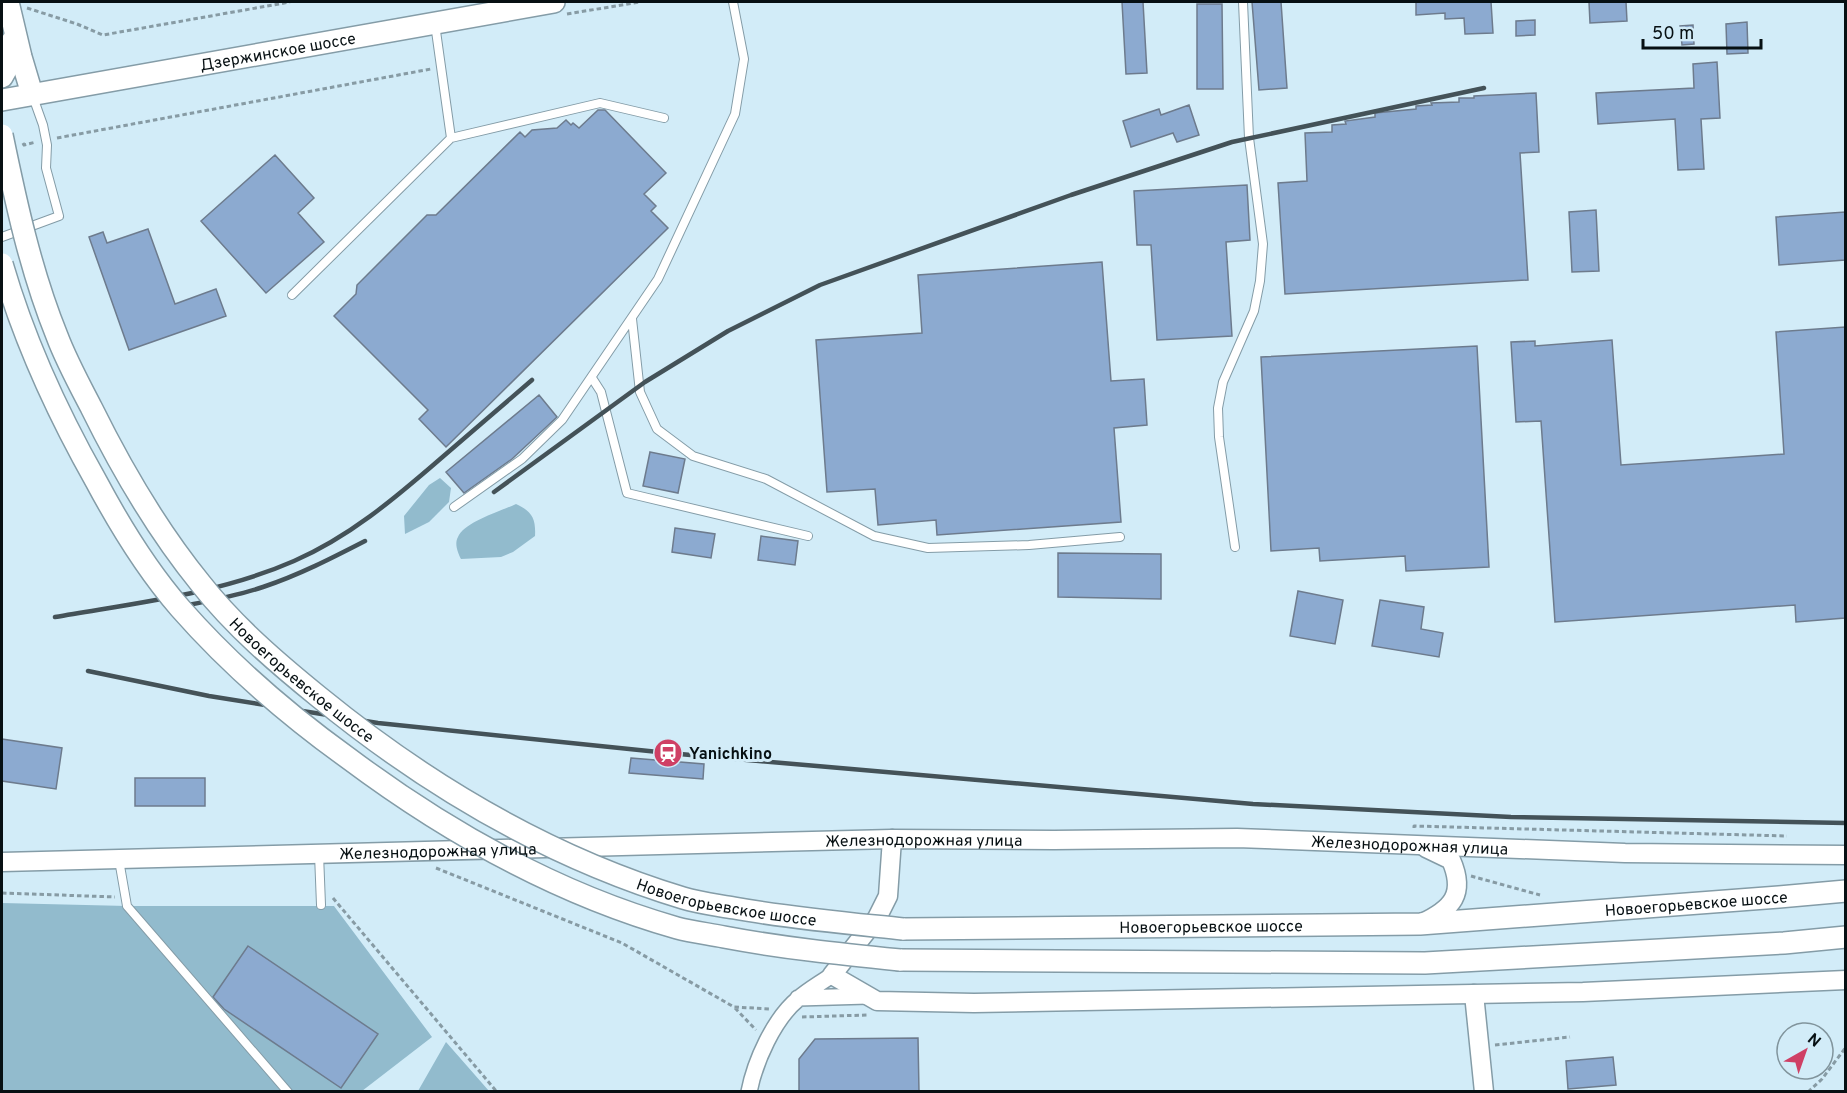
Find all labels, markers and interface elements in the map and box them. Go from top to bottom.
scale bar [1643,12,1762,50]
text: 50 m [1652,23,1694,46]
street label: Дзержинское шоссе [198,29,358,77]
street label: Новоегорьевское шоссе [224,614,377,748]
station icon: Yanichkino [652,737,684,769]
place label: Yanichkino [689,745,772,765]
street label: Железнодорожная улица [825,831,1022,853]
street label: Железнодорожная улица [1311,833,1508,860]
street label: Железнодорожная улица [339,840,537,865]
street label: Новоегорьевское шоссе [633,875,817,932]
street label: Новоегорьевское шоссе [1604,888,1789,922]
street label: Новоегорьевское шоссе [1119,917,1303,939]
north arrow [1775,1021,1835,1081]
text: N [1803,1030,1824,1052]

